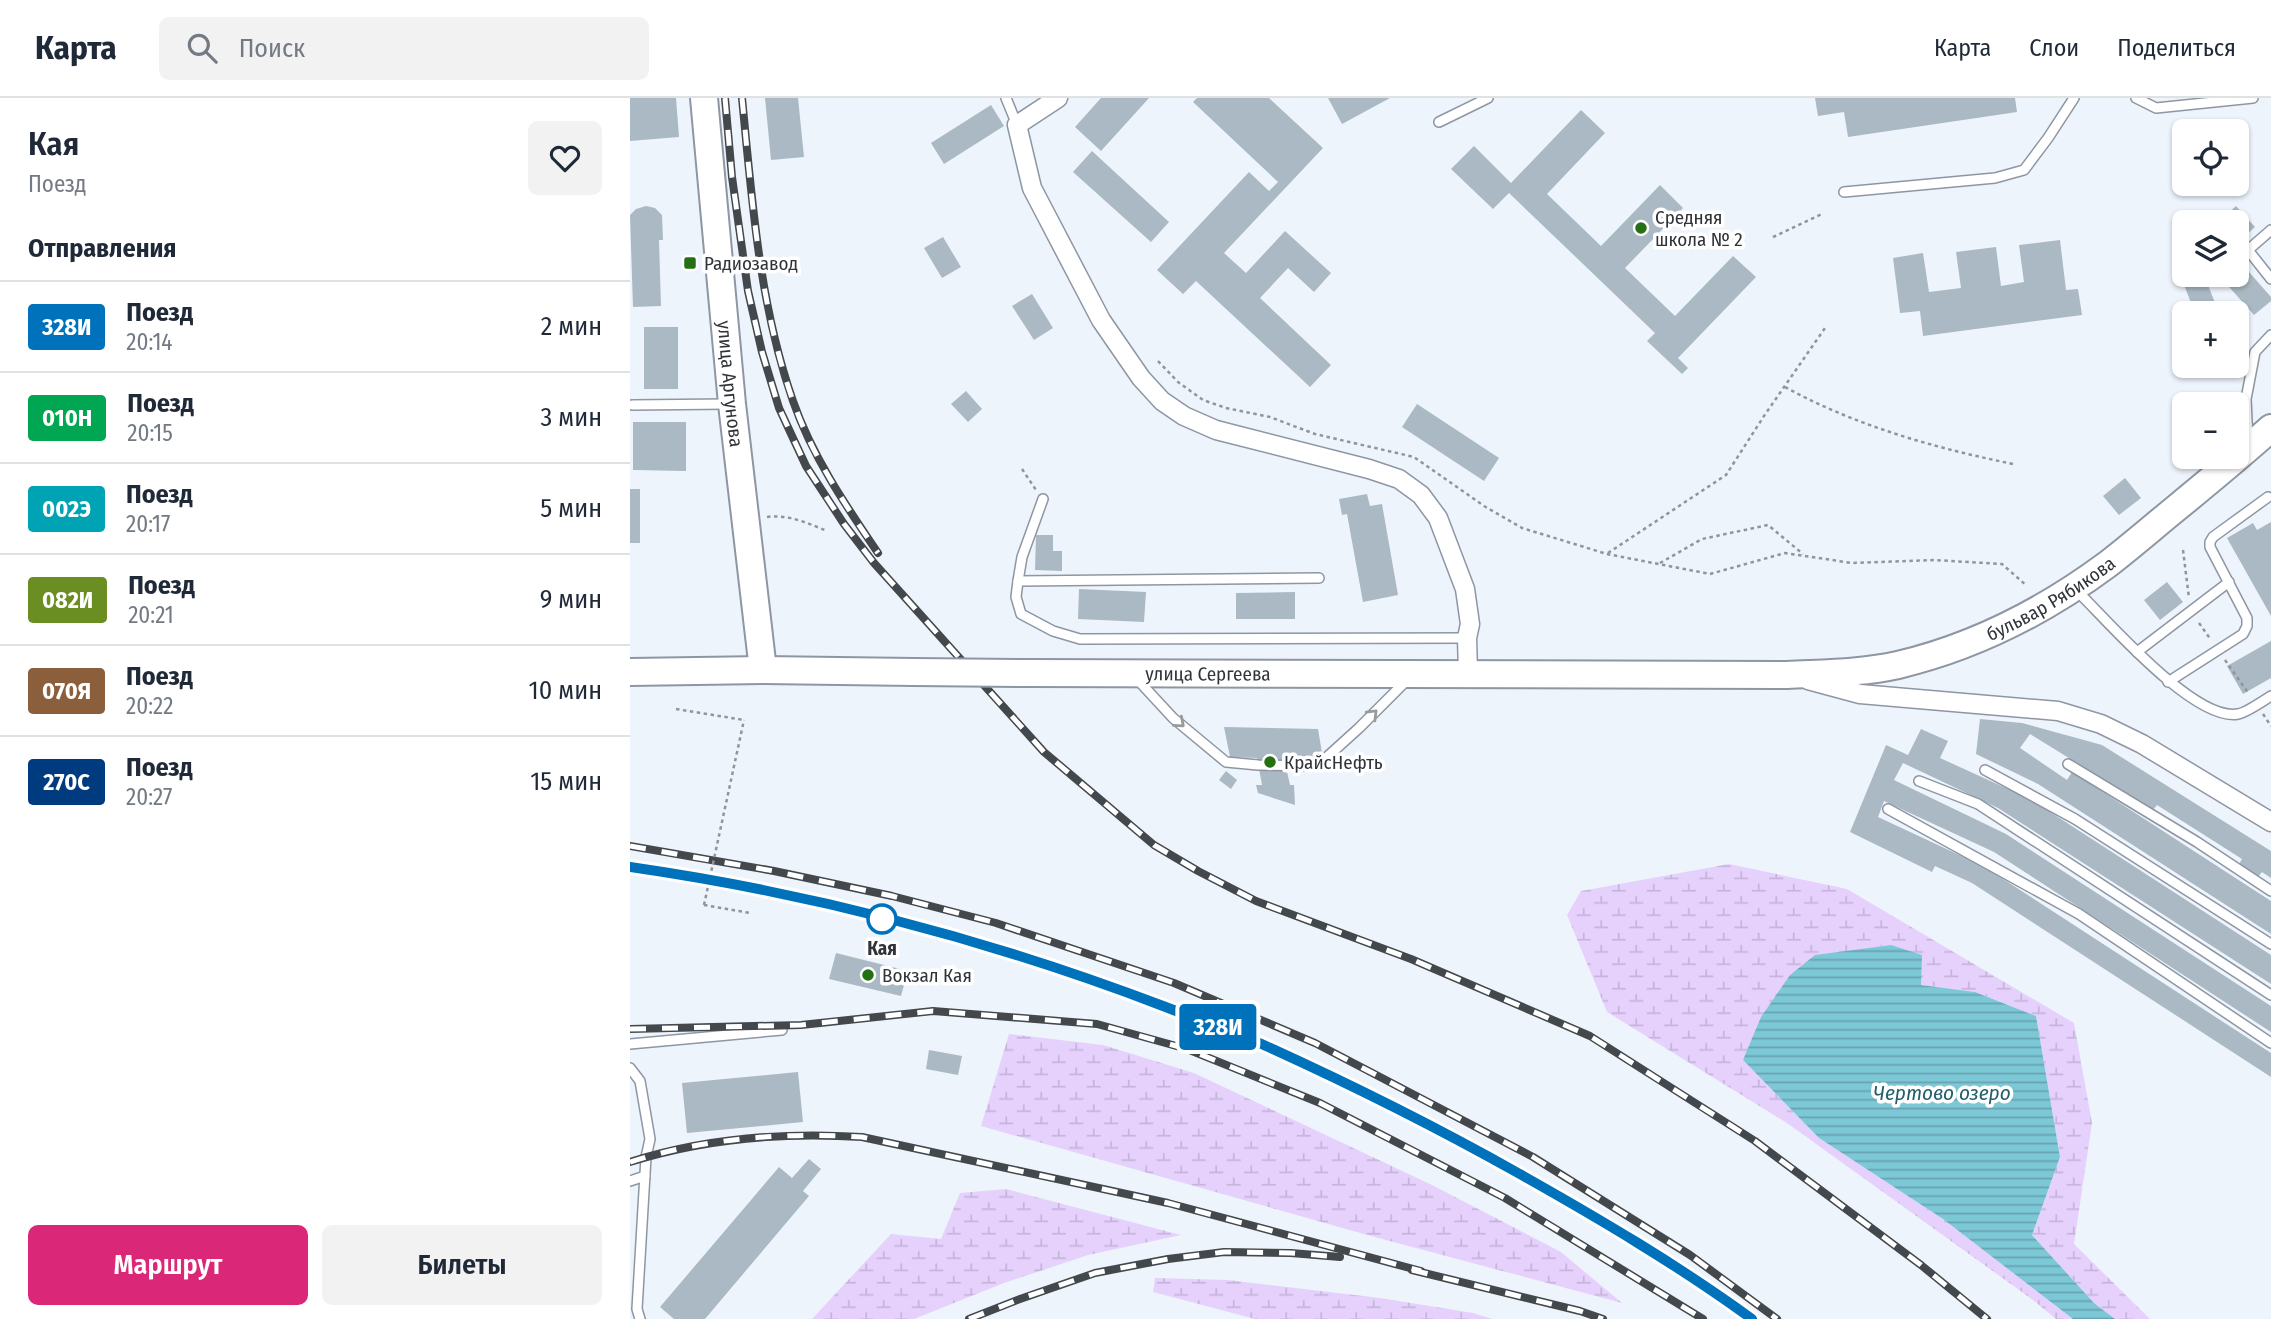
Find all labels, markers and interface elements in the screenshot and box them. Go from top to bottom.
search box [159,17,649,80]
text: Карта [35,28,117,68]
icon: search [183,29,221,67]
text: Поиск [239,33,305,64]
text: Карта [1934,34,1991,62]
text: Слои [2029,34,2079,62]
text: Поделиться [2117,34,2236,62]
map controls [2172,119,2249,469]
button: locate [2172,119,2249,196]
button: heart [528,121,602,195]
text: Кая [28,124,79,164]
text: Поезд [28,170,86,198]
place label: Средняя школа № 2 [1655,206,1743,251]
button: layers [2172,210,2249,287]
marker: Средняя школа № 2 [1633,220,1649,236]
text: Отправления [28,233,177,264]
place label: Радиозавод [704,252,798,275]
marker: Радиозавод [682,255,698,271]
text: Поезд [126,297,193,328]
button: + [2172,301,2249,378]
text: 2 мин [541,311,602,342]
text: 328И [42,313,91,341]
street label: улица Аргунова [712,320,748,448]
text: 20:14 [126,328,173,356]
text: Поезд [127,388,194,419]
button: − [2172,392,2249,469]
text: 3 мин [541,402,602,433]
text: 010Н [42,404,92,432]
text: 20:15 [127,419,173,447]
text: Поезд [126,479,193,510]
text: 5 мин [540,493,602,524]
text: 002Э [42,495,91,523]
text: 20:17 [126,510,170,538]
street label: бульвар Рябикова [1983,552,2120,646]
text: Поезд [128,570,195,601]
text: 9 мин [540,584,602,615]
text: 082И [42,586,93,614]
text: 20:21 [128,601,174,629]
text: Поезд [126,661,193,692]
street label: улица Сергеева [1145,662,1271,686]
text: 10 мин [529,675,602,706]
text: 070Я [42,677,91,705]
text: 20:22 [126,692,173,720]
one-way arrow [1365,709,1378,722]
one-way arrow [1172,715,1185,727]
place label: КрайсНефть [1284,751,1383,774]
text: Поезд [126,752,193,783]
marker: КрайсНефть [1262,754,1278,770]
text: 15 мин [530,766,602,797]
text: 270С [43,768,90,796]
text: 20:27 [126,783,172,811]
marker: Кая [867,904,897,934]
place label: Кая [867,937,897,960]
place label: Вокзал Кая [882,964,972,987]
marker: Вокзал Кая [860,967,876,983]
line badge: 328И [1169,1004,1267,1050]
text: 328И [1193,1013,1243,1041]
water label: Чертово озеро [1873,1080,2011,1106]
button: Маршрут [28,1225,308,1305]
button: Билеты [322,1225,602,1305]

